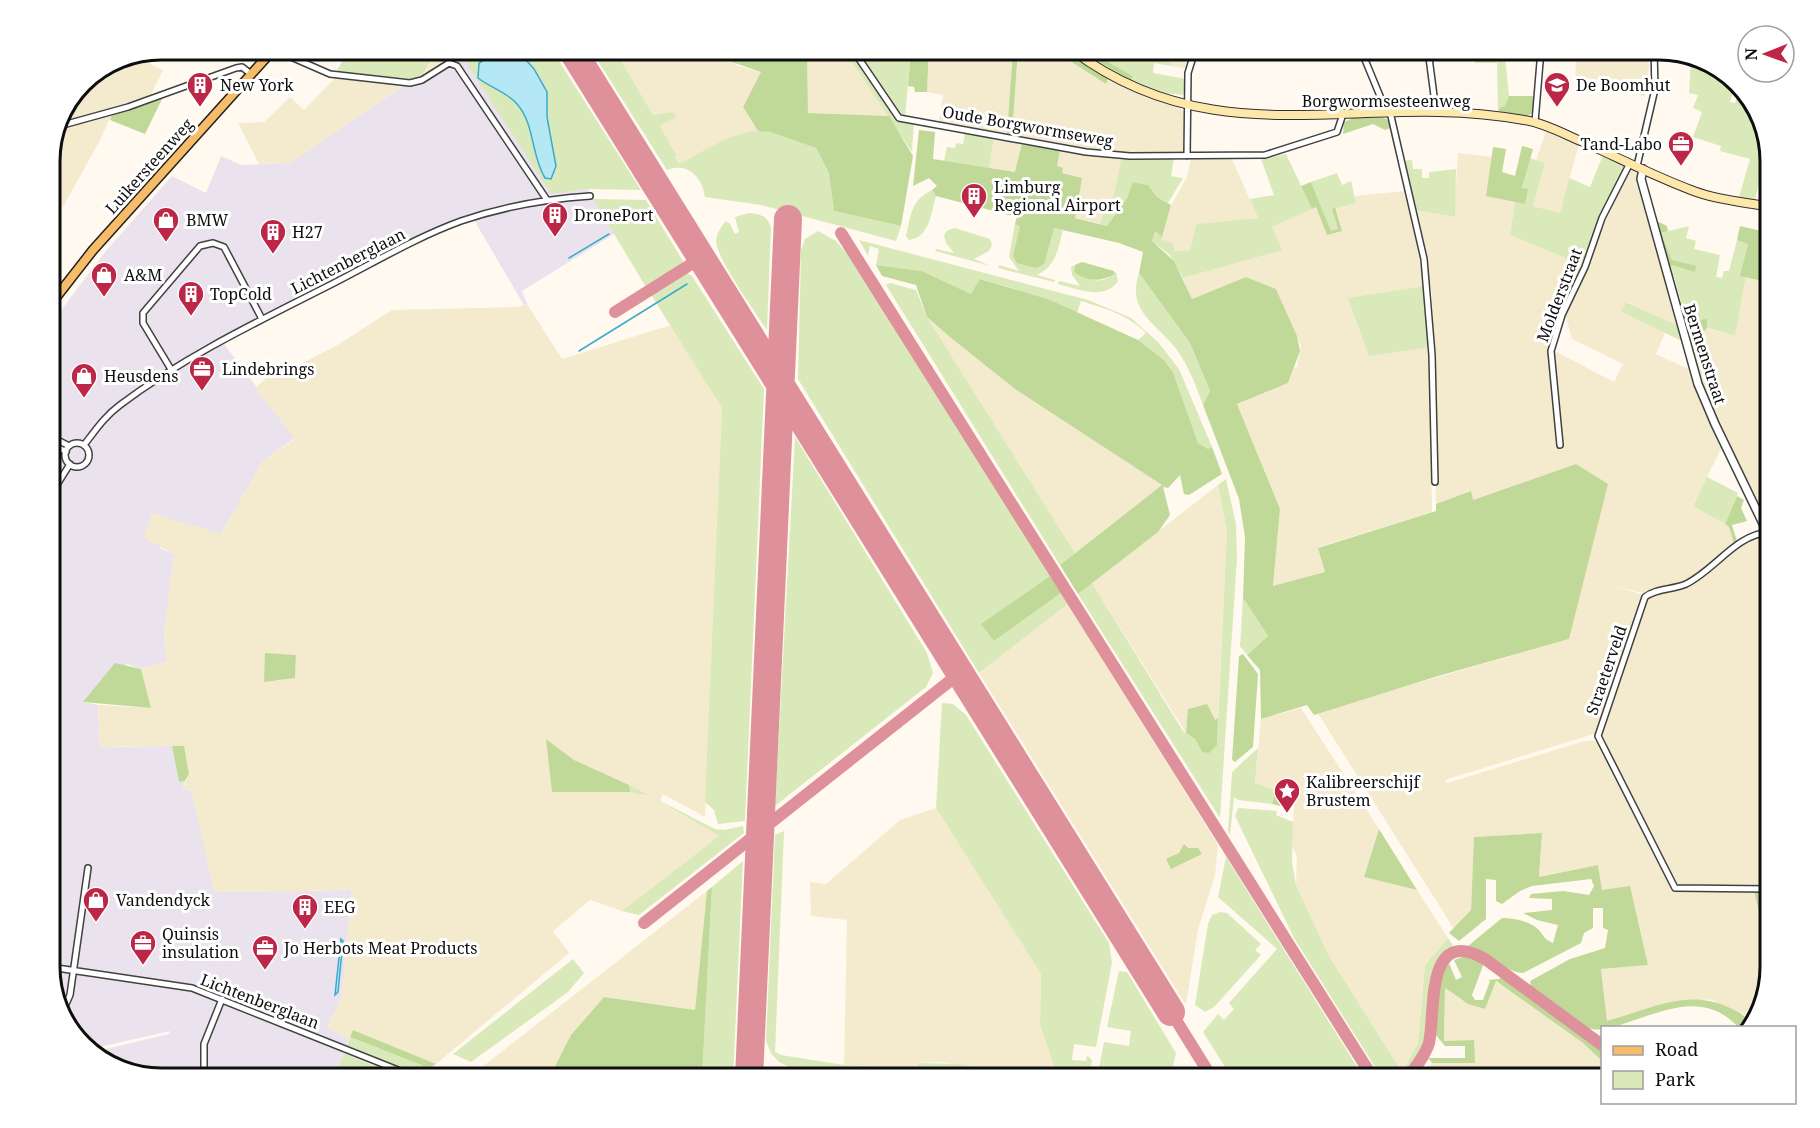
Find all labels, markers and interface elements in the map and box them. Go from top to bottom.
north arrow [1736,24,1796,84]
text: N [1740,47,1762,61]
building icon: New York [185,70,215,108]
school or university icon: De Boomhut [1542,70,1572,108]
place label: New York [220,74,294,96]
place label: De Boomhut [1576,74,1671,96]
street label: Borgwormsesteenweg [1302,90,1471,112]
street label: Oude Borgwormseweg [941,100,1115,152]
street label: Luikersteenweg [100,113,198,219]
office icon: Tand-Labo [1666,129,1696,167]
place label: Tand-Labo [1581,133,1662,155]
place label: Limburg Regional Airport [994,176,1121,216]
building icon: Limburg Regional Airport [959,181,989,219]
building icon: DronePort [540,200,570,238]
place label: DronePort [574,204,654,226]
shop icon: BMW [151,205,181,243]
place label: BMW [186,209,228,231]
building icon: H27 [258,217,288,255]
place label: H27 [292,221,323,243]
street label: Lichtenberglaan [287,223,409,299]
street label: Molderstraat [1531,245,1587,345]
shop icon: A&M [89,260,119,298]
place label: A&M [124,264,162,286]
building icon: TopCold [176,279,206,317]
place label: TopCold [210,283,272,305]
street label: Bermenstraat [1678,301,1732,407]
office icon: Lindebrings [187,354,217,392]
place label: Lindebrings [222,358,314,380]
shop icon: Heusdens [69,361,99,399]
place label: Heusdens [104,365,179,387]
street label: Straeterveld [1580,622,1632,718]
place label: Kalibreerschijf Brustem [1306,771,1421,811]
place icon: Kalibreerschijf Brustem [1272,776,1302,814]
shop icon: Vandendyck [81,885,111,923]
place label: Vandendyck [116,889,211,911]
building icon: EEG [290,892,320,930]
place label: EEG [324,896,356,918]
place label: Quinsis insulation [162,923,239,963]
office icon: Quinsis insulation [128,928,158,966]
office icon: Jo Herbots Meat Products [250,933,280,971]
place label: Jo Herbots Meat Products [283,937,477,959]
street label: Lichtenberglaan [197,968,323,1034]
legend [1601,1026,1796,1104]
text: Road [1655,1037,1698,1061]
text: Park [1655,1067,1695,1091]

